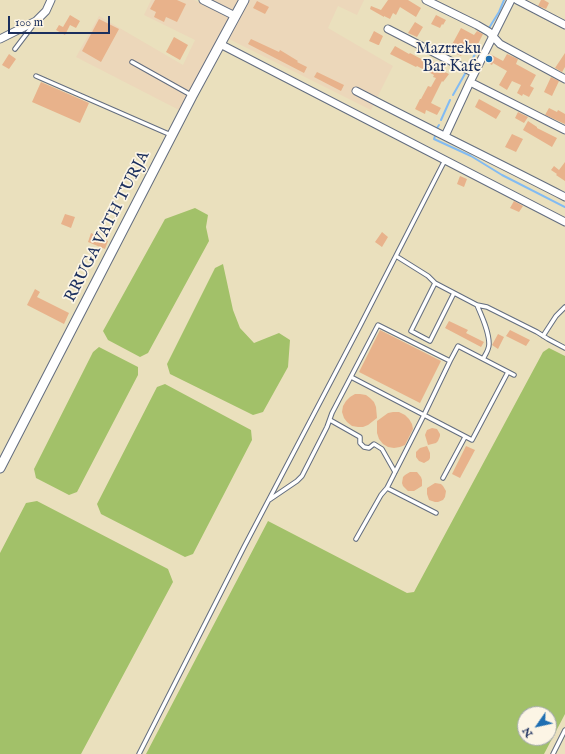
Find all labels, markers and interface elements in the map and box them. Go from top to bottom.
scale bar [10,8,112,34]
text: 100 m [15,15,43,30]
place label: Mazrreku Bar Kafe [416,40,481,78]
marker: Mazrreku Bar Kafe [484,54,494,64]
street label: RRUGA VATH TURJA [62,148,154,306]
north arrow [517,706,557,746]
text: N [519,724,536,740]

